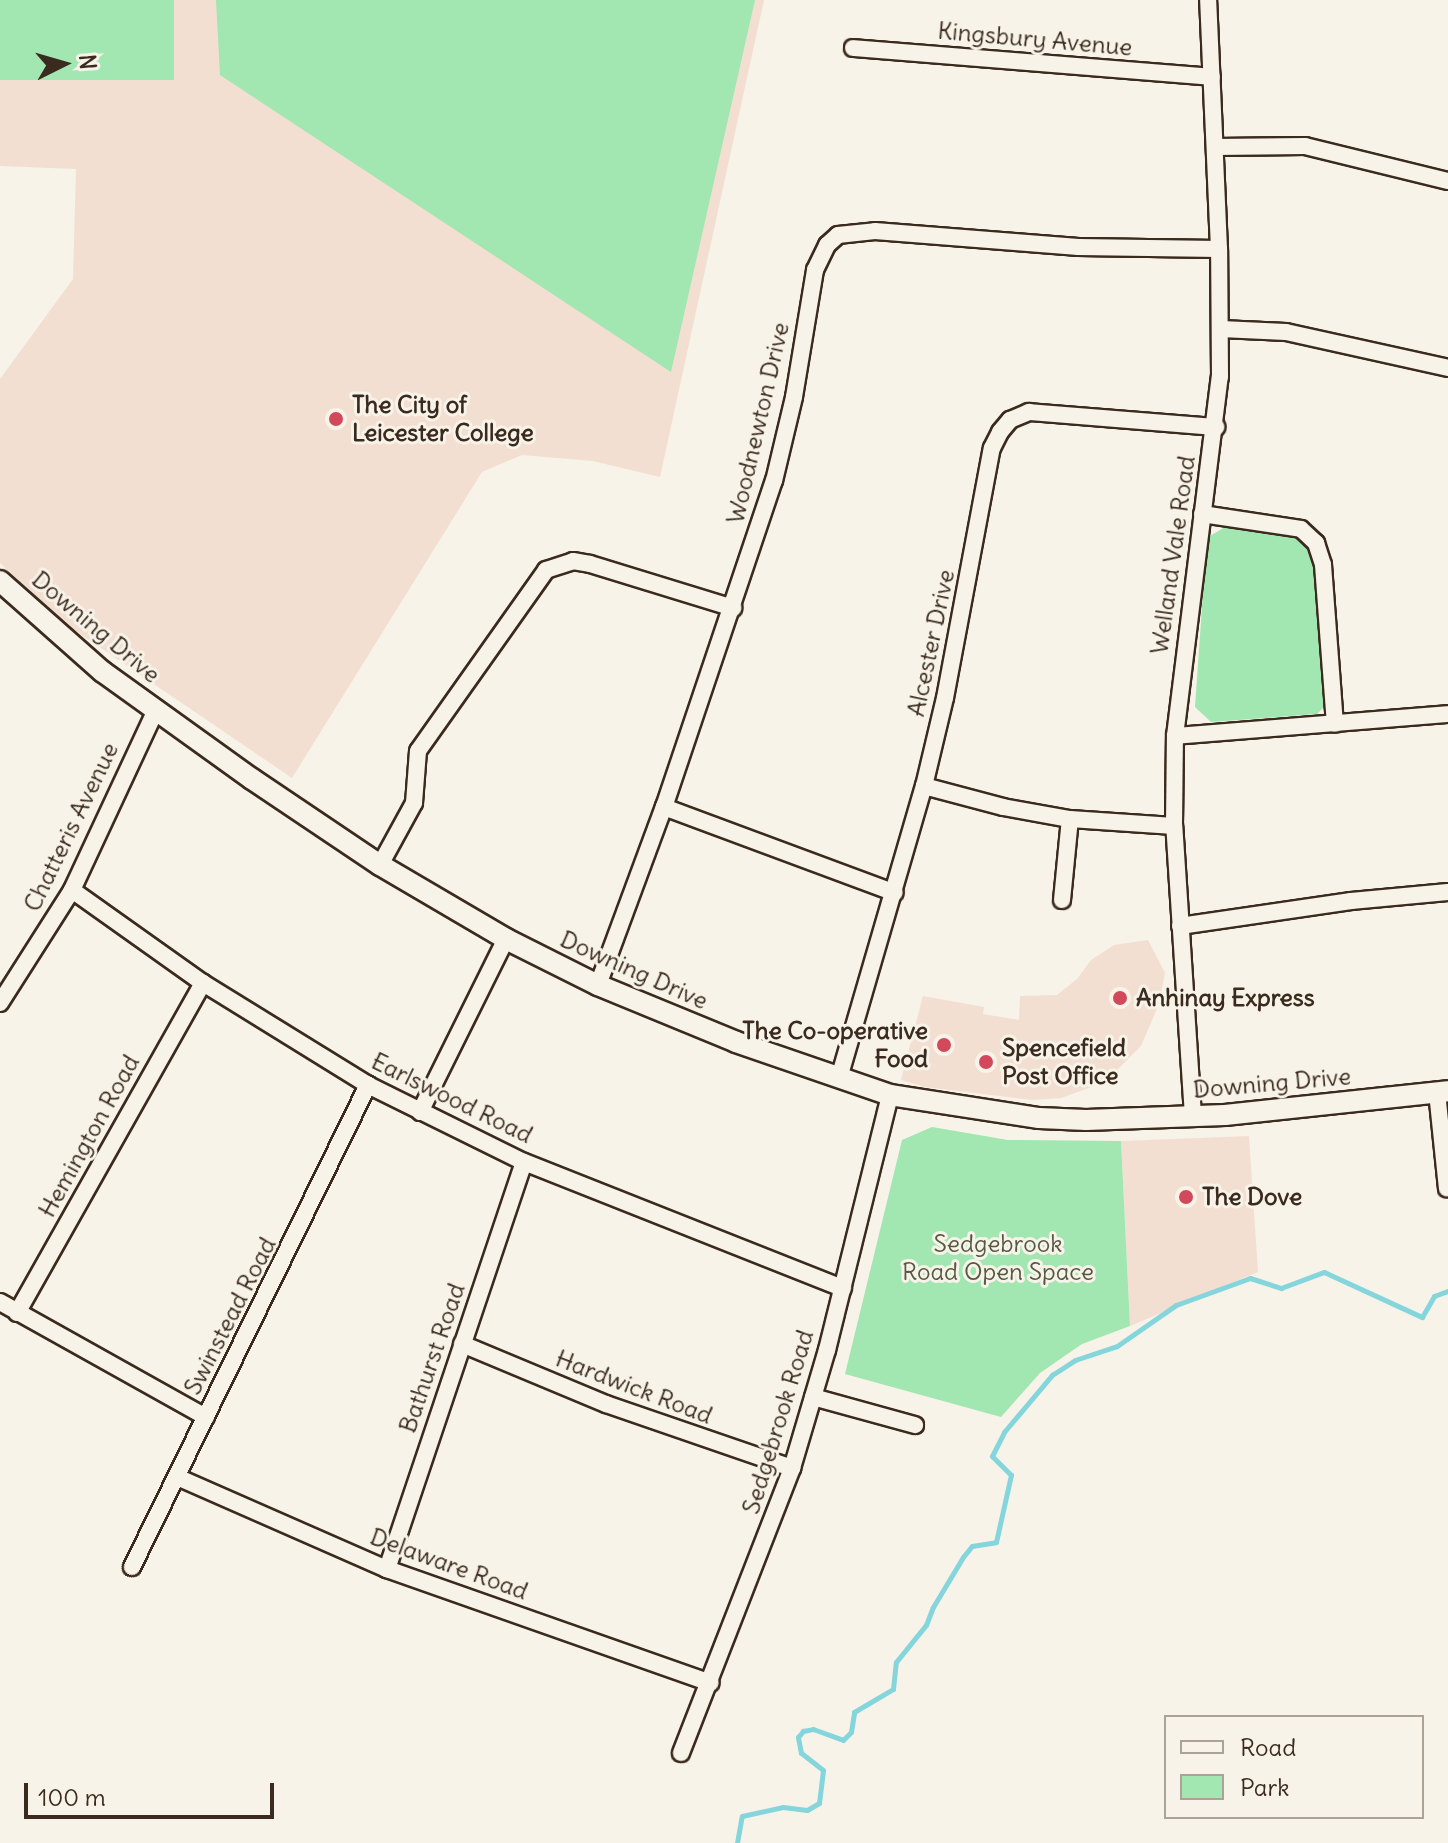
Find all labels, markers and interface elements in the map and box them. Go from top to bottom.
street label: Kingsbury Avenue [936,16,1134,62]
north arrow [24,24,104,104]
text: N [73,53,103,71]
street label: Woodnewton Drive [721,320,795,526]
place label: The City of Leicester College [352,391,534,447]
marker: The City of Leicester College [327,410,345,428]
street label: Welland Vale Road [1145,454,1201,656]
street label: Downing Drive [26,565,166,689]
street label: Alcester Drive [901,567,961,719]
street label: Chatteris Avenue [18,738,124,916]
street label: Downing Drive [556,925,712,1015]
place label: Anhinay Express [1136,984,1315,1012]
marker: Anhinay Express [1111,989,1129,1007]
place label: The Co-operative Food [742,1017,928,1073]
place label: Spencefield Post Office [1002,1034,1126,1090]
marker: The Co-operative Food [935,1036,953,1054]
street label: Earlswood Road [367,1047,537,1149]
street label: Hemington Road [32,1050,146,1222]
marker: Spencefield Post Office [977,1053,995,1071]
street label: Downing Drive [1192,1062,1352,1104]
place label: The Dove [1202,1183,1302,1211]
marker: The Dove [1177,1188,1195,1206]
park label: Sedgebrook Road Open Space [902,1230,1094,1286]
street label: Swinstead Road [178,1233,282,1399]
street label: Bathurst Road [393,1280,471,1436]
street label: Sedgebrook Road [736,1327,820,1517]
street label: Hardwick Road [552,1344,716,1430]
street label: Delaware Road [366,1522,532,1606]
legend [1164,1715,1424,1819]
text: Road [1240,1732,1296,1762]
scale bar [28,1767,278,1817]
text: Park [1240,1772,1290,1802]
text: 100 m [38,1782,106,1812]

